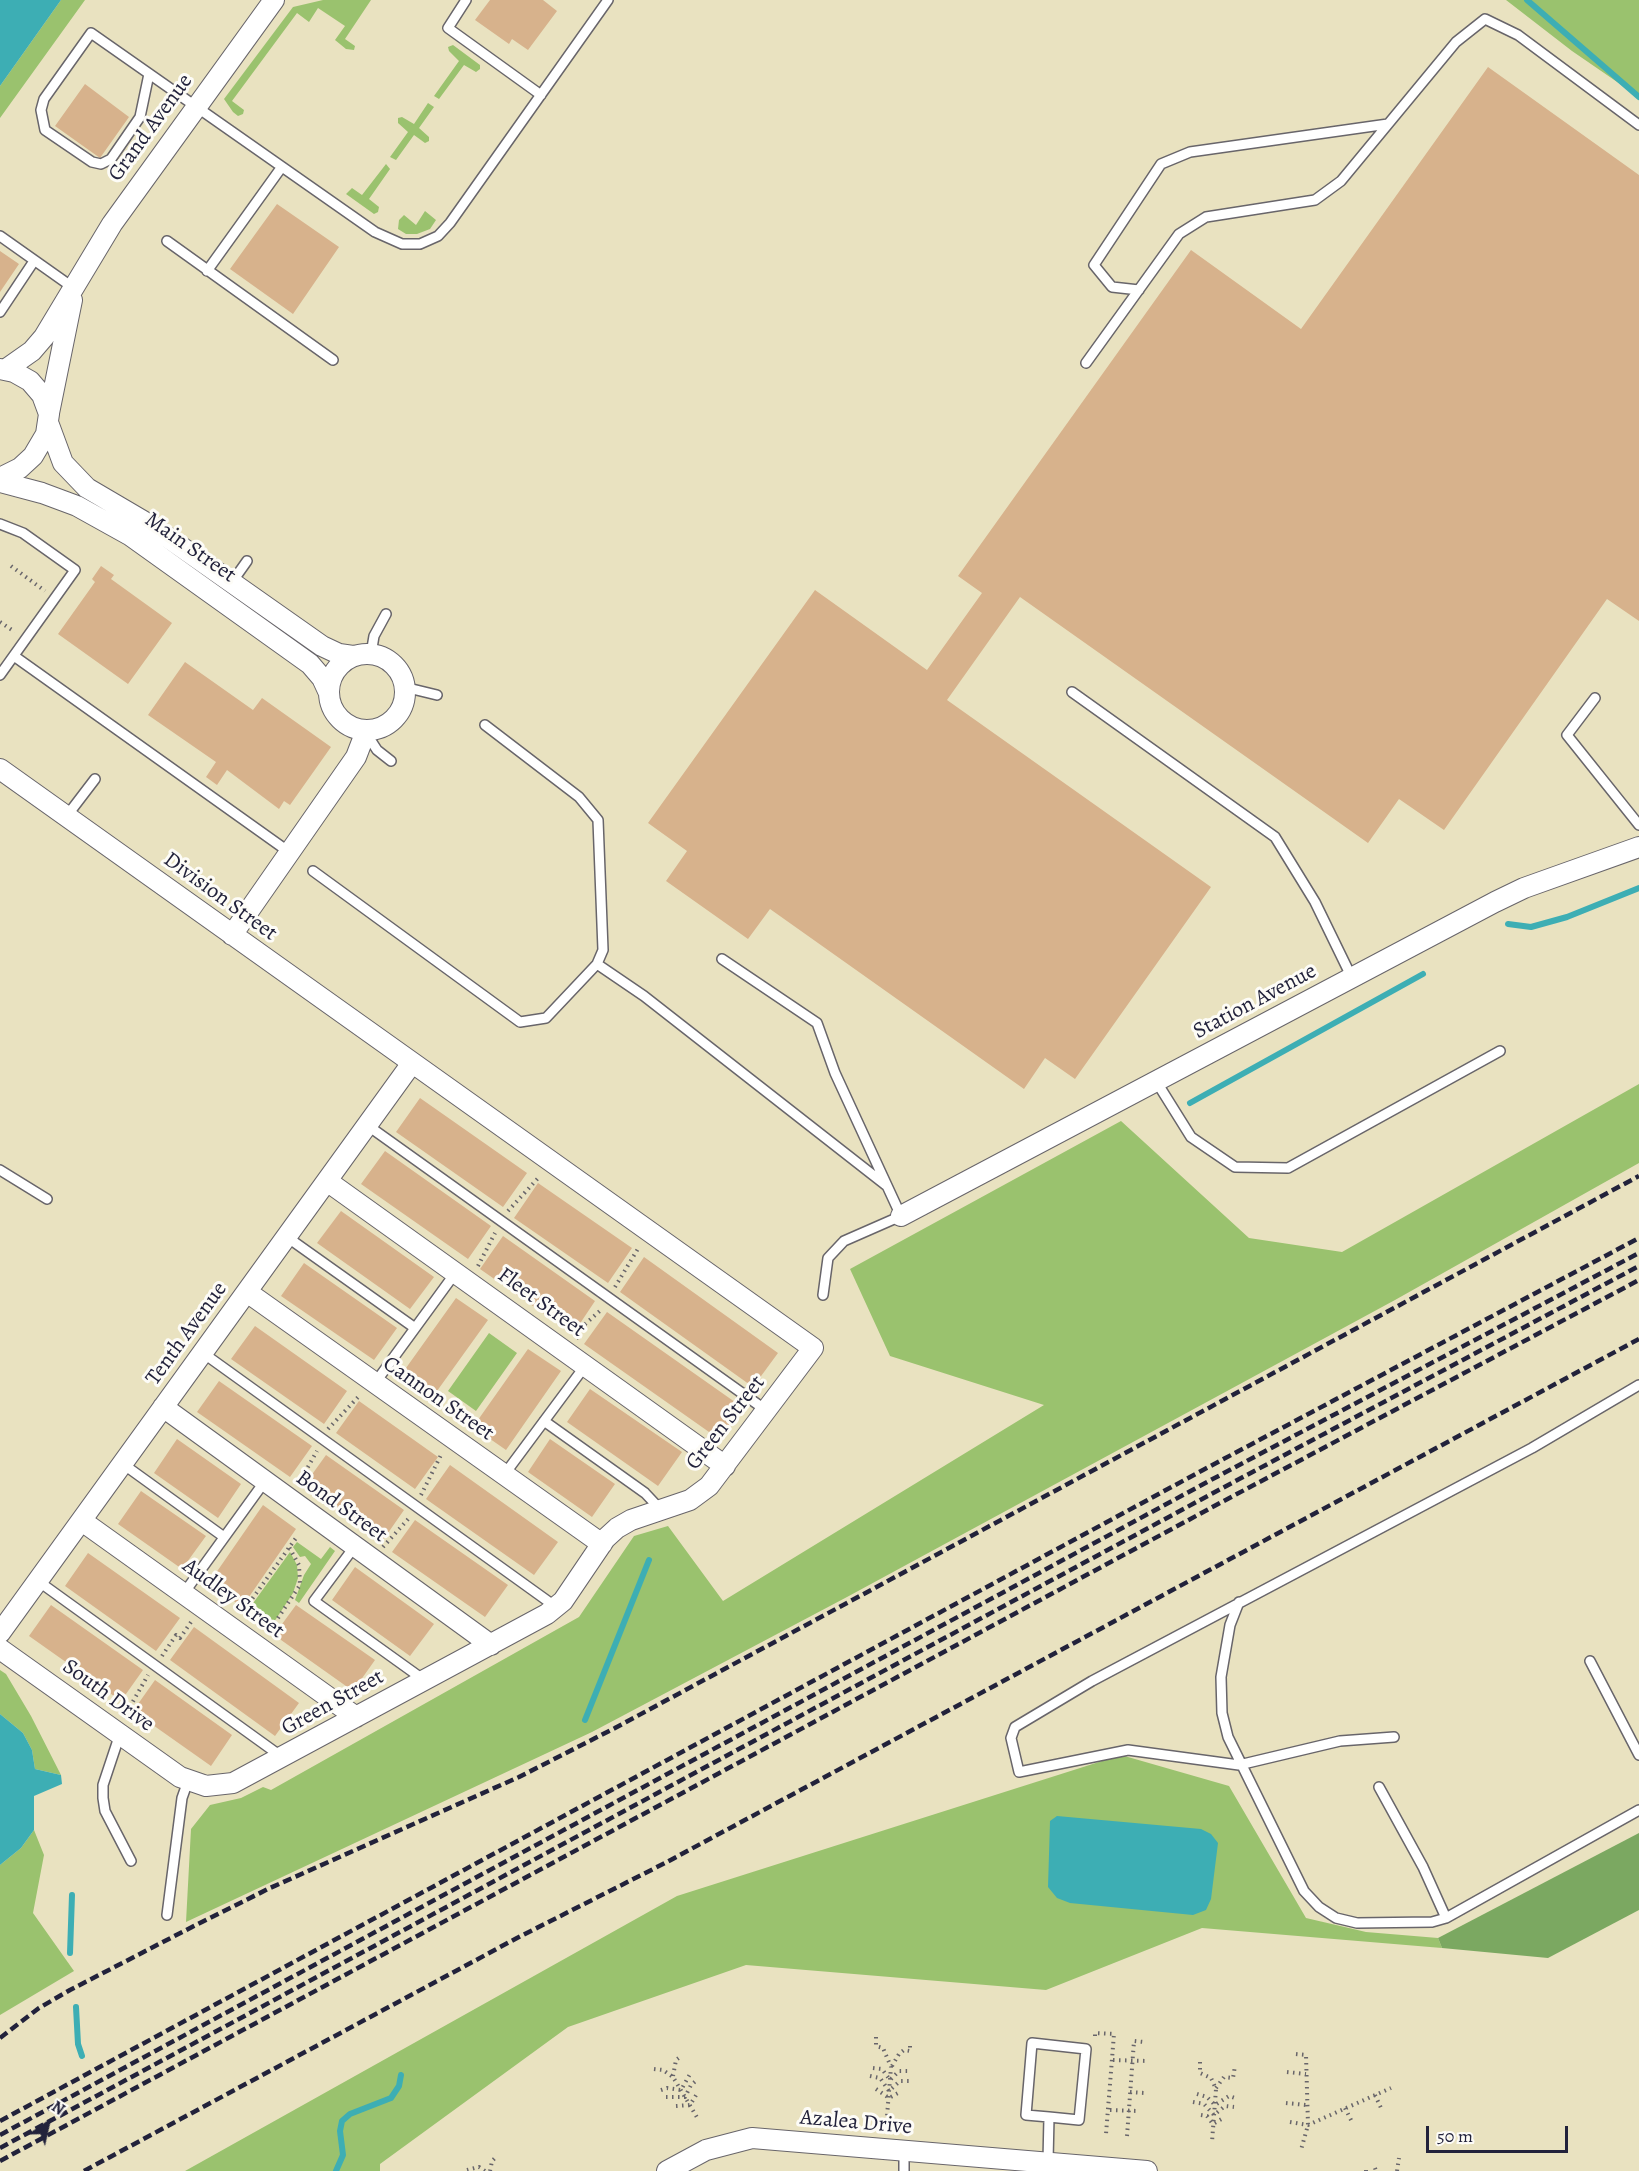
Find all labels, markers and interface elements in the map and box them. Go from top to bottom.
street label: Grand Avenue [103,69,199,187]
street label: Main Street [139,507,241,589]
street label: Division Street [158,847,282,947]
street label: Station Avenue [1189,959,1321,1045]
street label: Fleet Street [492,1262,590,1344]
street label: Tenth Avenue [141,1277,233,1391]
street label: Cannon Street [377,1351,499,1447]
street label: Green Street [681,1370,771,1476]
street label: Bond Street [290,1465,392,1549]
street label: Audley Street [177,1553,289,1645]
street label: South Drive [57,1654,159,1738]
street label: Green Street [277,1664,389,1742]
north arrow [18,2093,78,2153]
text: N [47,2096,69,2120]
street label: Azalea Drive [799,2105,913,2141]
scale bar [1429,2114,1572,2152]
text: 50 m [1437,2124,1473,2148]

